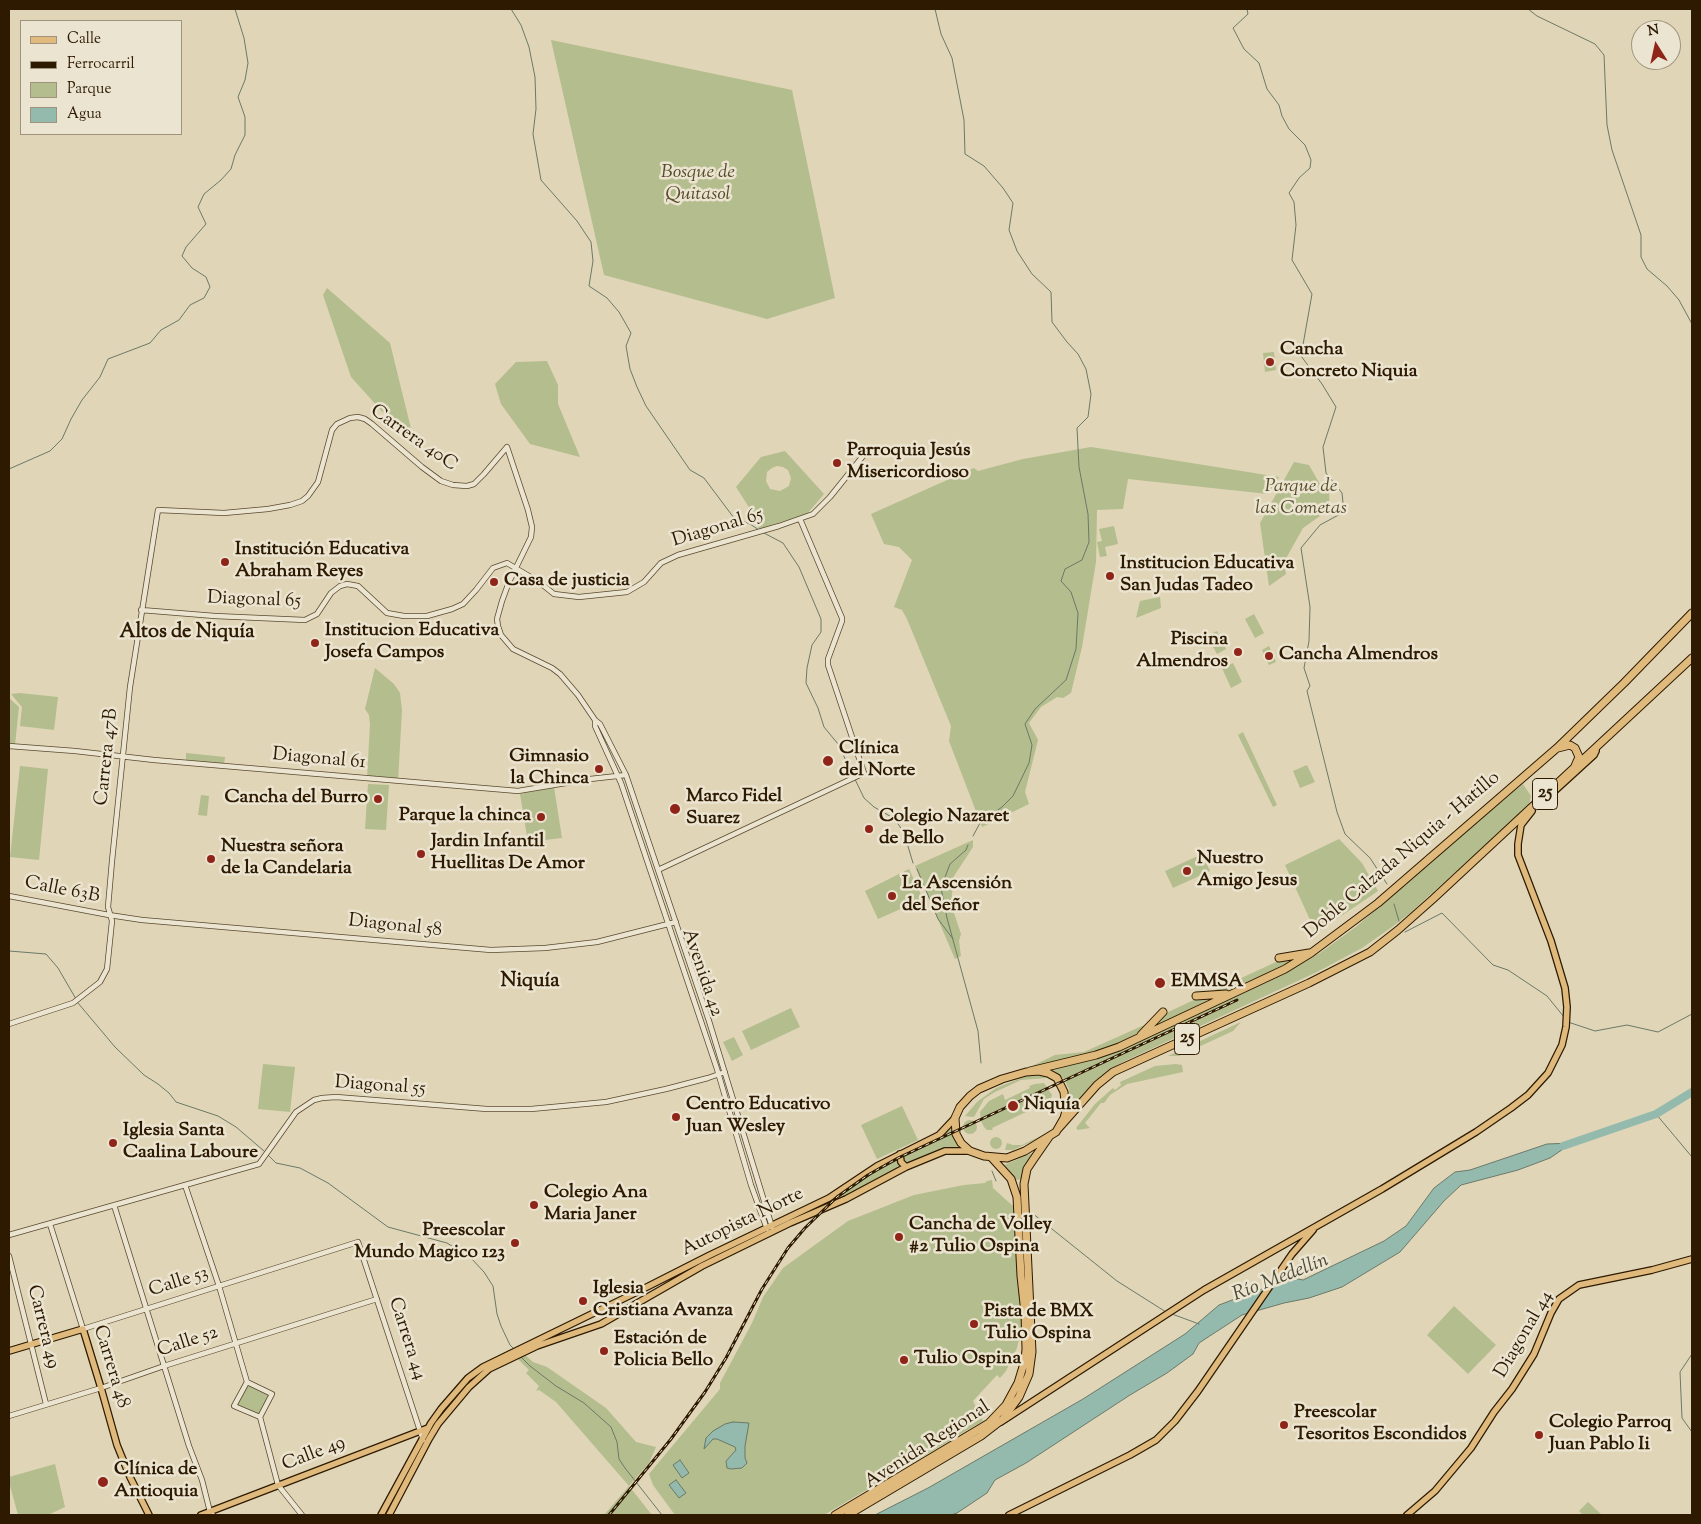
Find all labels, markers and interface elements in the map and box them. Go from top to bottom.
legend [20,20,182,135]
north arrow [1631,20,1681,70]
text: N [1646,20,1661,42]
text: Calle [67,29,101,50]
text: Ferrocarril [67,54,135,75]
text: Parque [67,79,111,100]
text: Agua [67,104,102,125]
park label: Bosque de Quitasol [661,163,735,207]
place label: Cancha Concreto Niquia [1280,340,1418,384]
marker: Cancha Concreto Niquia [1264,356,1276,368]
street label: Carrera 40C [365,401,461,477]
place label: Parroquia Jesús Misericordioso [847,441,970,485]
marker: Parroquia Jesús Misericordioso [831,457,843,469]
park label: Parque de las Cometas [1255,477,1347,521]
street label: Diagonal 65 [670,504,766,554]
place label: Institución Educativa Abraham Reyes [235,540,409,584]
place label: Institucion Educativa San Judas Tadeo [1120,554,1294,598]
marker: Institución Educativa Abraham Reyes [219,556,231,568]
marker: Institucion Educativa San Judas Tadeo [1104,570,1116,582]
place label: Casa de justicia [504,571,630,593]
marker: Casa de justicia [488,576,500,588]
street label: Diagonal 65 [207,588,301,614]
place label: Institucion Educativa Josefa Campos [325,621,499,665]
district label: Altos de Niquía [119,622,255,646]
place label: Piscina Almendros [1136,630,1228,674]
marker: Institucion Educativa Josefa Campos [309,637,321,649]
place label: Cancha Almendros [1279,645,1438,667]
marker: Piscina Almendros [1232,646,1244,658]
marker: Cancha Almendros [1263,650,1275,662]
street label: Carrera 47B [92,707,124,807]
place label: Clínica del Norte [839,739,915,783]
street label: Diagonal 61 [271,745,367,775]
place label: Gimnasio la Chinca [509,747,589,791]
marker: Clínica del Norte [821,754,835,768]
marker: Gimnasio la Chinca [593,763,605,775]
street label: Doble Calzada Niquia - Hatillo [1300,767,1506,945]
road number: 25 [1532,779,1558,810]
place label: Marco Fidel Suarez [686,787,782,831]
place label: Cancha del Burro [224,788,368,810]
marker: Cancha del Burro [372,793,384,805]
marker: Marco Fidel Suarez [668,802,682,816]
place label: Parque la chinca [399,806,531,828]
place label: Colegio Nazaret de Bello [879,807,1009,851]
marker: Parque la chinca [535,811,547,823]
marker: Colegio Nazaret de Bello [863,823,875,835]
place label: Jardin Infantil Huellitas De Amor [431,832,585,876]
place label: Nuestra señora de la Candelaria [221,837,352,881]
marker: Jardin Infantil Huellitas De Amor [415,848,427,860]
place label: Nuestro Amigo Jesus [1197,849,1297,893]
marker: Nuestra señora de la Candelaria [205,853,217,865]
marker: Nuestro Amigo Jesus [1181,865,1193,877]
street label: Calle 63B [22,873,102,909]
place label: La Ascensión del Señor [902,874,1012,918]
marker: La Ascensión del Señor [886,890,898,902]
street label: Diagonal 58 [347,911,443,943]
street label: Avenida 42 [675,926,727,1020]
district label: Niquía [501,971,559,995]
place label: EMMSA [1171,972,1243,994]
marker: EMMSA [1153,976,1167,990]
road number: 25 [1174,1024,1200,1054]
street label: Diagonal 55 [334,1072,426,1102]
place label: Centro Educativo Juan Wesley [686,1095,830,1139]
place label: Niquía [1024,1095,1080,1117]
marker: Niquía [1006,1099,1020,1113]
marker: Centro Educativo Juan Wesley [670,1111,682,1123]
place label: Iglesia Santa Caalina Laboure [123,1121,258,1165]
marker: Iglesia Santa Caalina Laboure [107,1137,119,1149]
place label: Colegio Ana Maria Janer [544,1183,647,1227]
street label: Autopista Norte [678,1184,808,1262]
marker: Colegio Ana Maria Janer [528,1199,540,1211]
place label: Cancha de Volley #2 Tulio Ospina [909,1215,1052,1259]
place label: Preescolar Mundo Magico 123 [354,1221,505,1265]
marker: Cancha de Volley #2 Tulio Ospina [893,1231,905,1243]
marker: Preescolar Mundo Magico 123 [509,1237,521,1249]
water label: Río Medellín [1230,1250,1332,1308]
street label: Calle 53 [146,1263,212,1303]
place label: Iglesia Cristiana Avanza [593,1279,733,1323]
street label: Carrera 49 [21,1283,63,1371]
street label: Diagonal 44 [1491,1287,1559,1383]
street label: Carrera 44 [382,1295,430,1383]
marker: Iglesia Cristiana Avanza [577,1295,589,1307]
place label: Pista de BMX Tulio Ospina [984,1302,1093,1346]
marker: Pista de BMX Tulio Ospina [968,1318,980,1330]
street label: Calle 52 [155,1322,221,1364]
street label: Carrera 48 [87,1323,133,1411]
place label: Estación de Policia Bello [614,1329,713,1373]
marker: Estación de Policia Bello [598,1345,610,1357]
place label: Tulio Ospina [914,1349,1021,1371]
marker: Tulio Ospina [898,1354,910,1366]
street label: Avenida Regional [861,1397,995,1495]
place label: Preescolar Tesoritos Escondidos [1294,1403,1467,1447]
place label: Colegio Parroq Juan Pablo Ii [1549,1413,1671,1457]
marker: Preescolar Tesoritos Escondidos [1278,1419,1290,1431]
marker: Colegio Parroq Juan Pablo Ii [1533,1429,1545,1441]
street label: Calle 49 [279,1433,349,1477]
place label: Clínica de Antioquia [114,1460,198,1504]
marker: Clínica de Antioquia [96,1475,110,1489]

